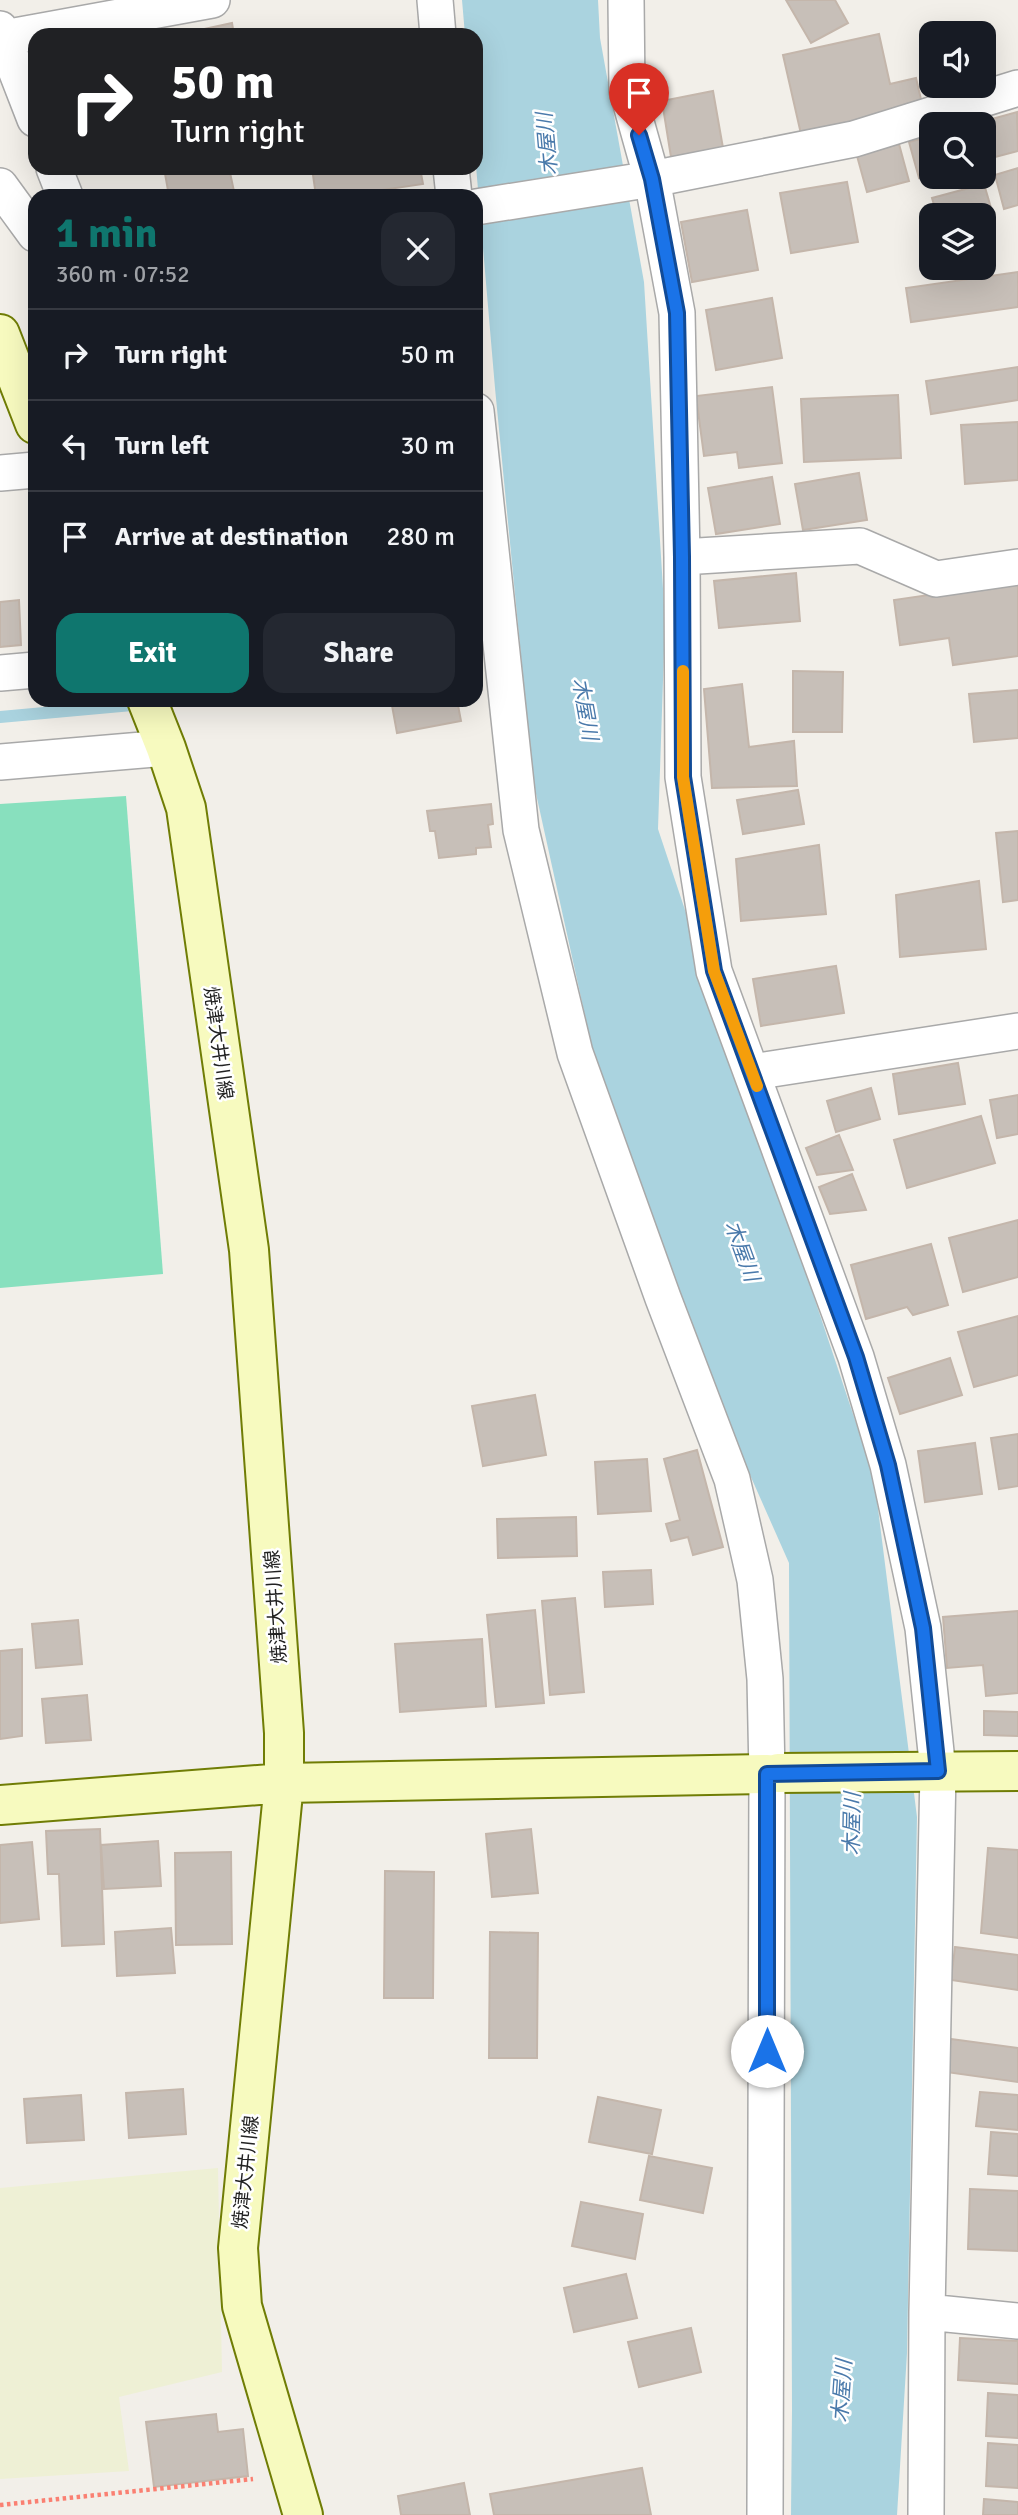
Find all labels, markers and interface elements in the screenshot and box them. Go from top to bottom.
map controls [919,21,996,280]
button: sound [919,21,996,98]
text: 50 m [171,52,274,112]
icon: right [56,56,147,147]
pin [609,63,669,135]
icon: arrive [620,74,658,112]
water label: 木屋川 [531,109,563,177]
text: Turn right [171,112,304,151]
button: search [919,112,996,189]
button: layers [919,203,996,280]
text: 1 min [56,208,157,259]
button: close [381,212,455,286]
text: 360 m · 07:52 [56,260,190,289]
icon: right [56,336,94,374]
text: Turn right [115,339,227,371]
text: 50 m [400,339,455,371]
icon: left [56,427,94,465]
text: Turn left [115,430,209,462]
text: 30 m [400,430,455,462]
icon: arrive [56,518,94,556]
text: Arrive at destination [115,521,348,553]
text: 280 m [386,521,455,553]
button: Exit [56,613,249,693]
button: Share [263,613,455,693]
water label: 木屋川 [567,676,604,744]
street label: 焼津大井川線 [198,985,238,1101]
water label: 木屋川 [719,1217,766,1287]
street label: 焼津大井川線 [260,1549,292,1665]
water label: 木屋川 [838,1790,866,1856]
position arrow [730,2014,804,2088]
street label: 焼津大井川線 [228,2114,264,2230]
water label: 木屋川 [827,2357,857,2423]

